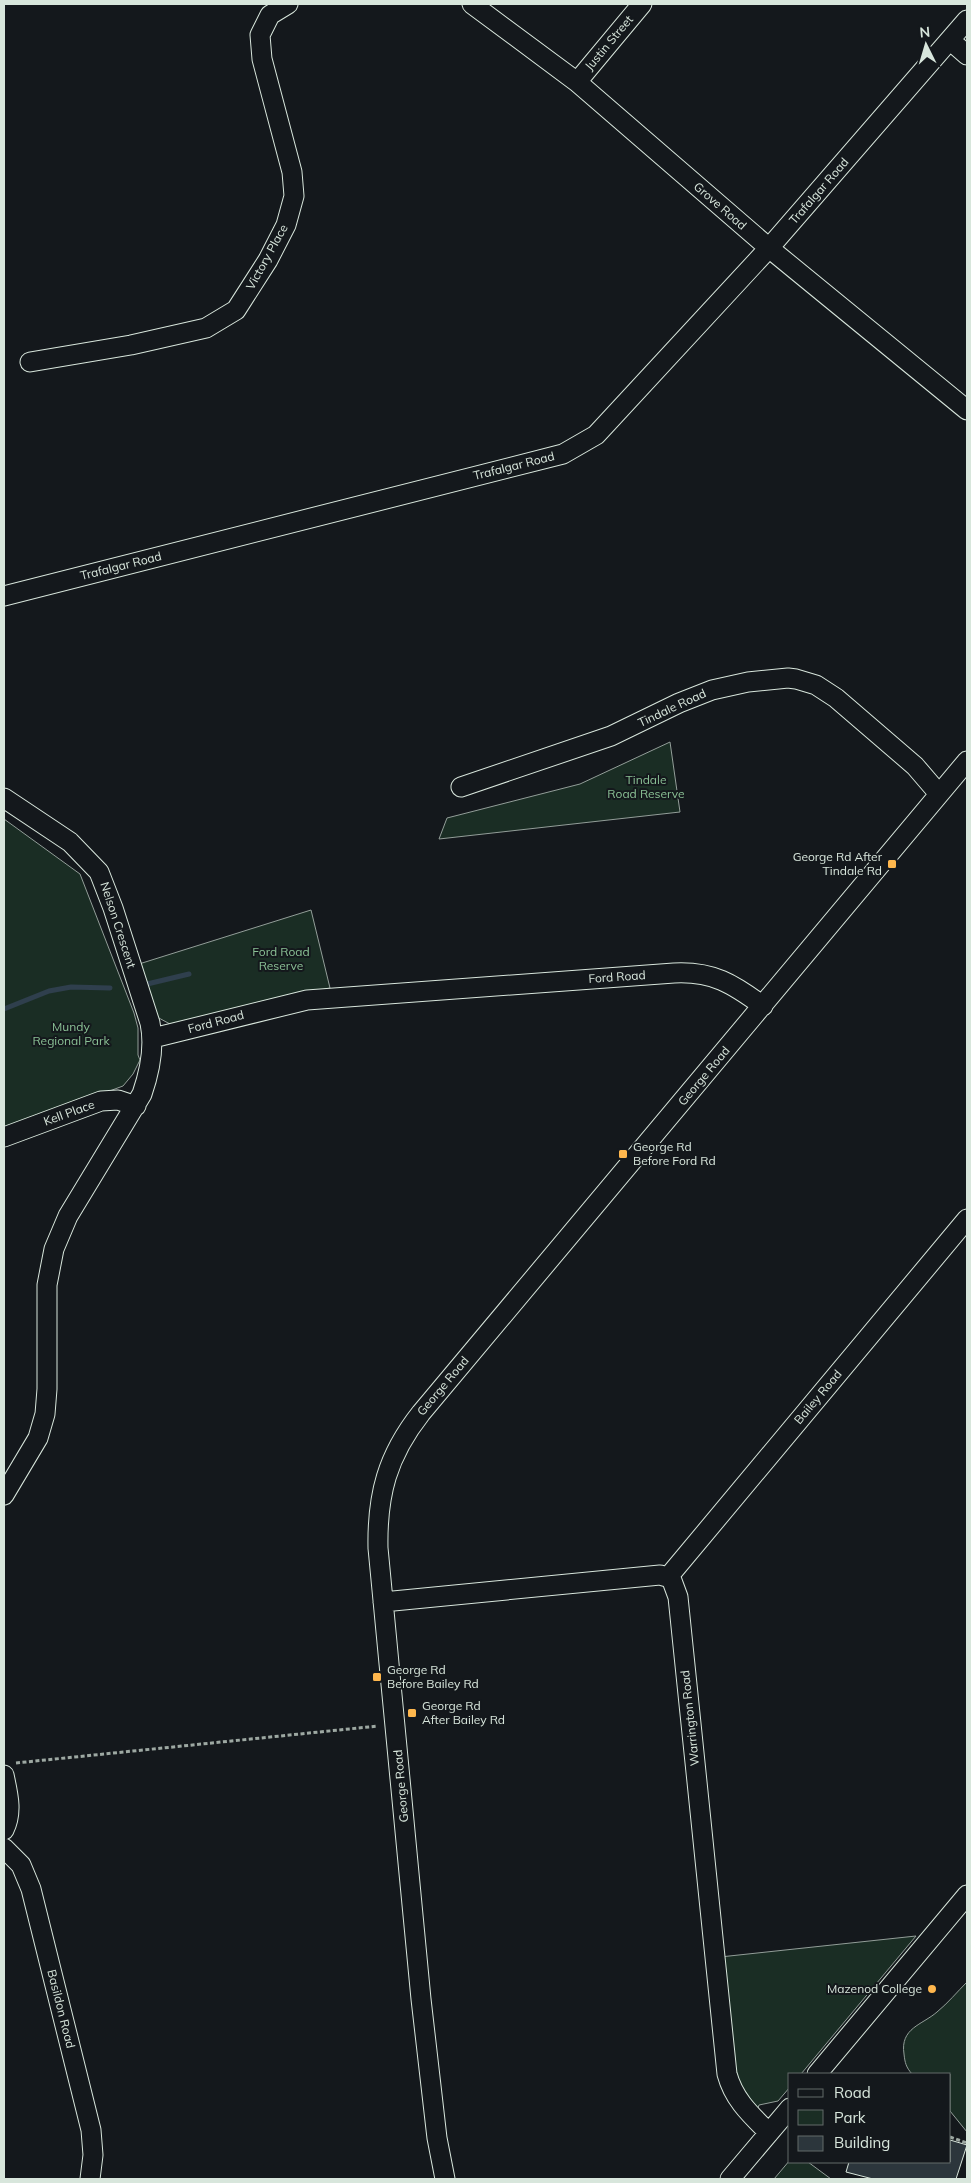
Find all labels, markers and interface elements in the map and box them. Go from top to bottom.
street label: Justin Street [581,12,636,73]
north arrow [901,20,951,70]
text: N [919,23,931,41]
street label: Trafalgar Road [786,154,852,227]
street label: Grove Road [691,179,750,233]
street label: Victory Place [242,221,291,292]
street label: Trafalgar Road [472,448,556,483]
street label: Trafalgar Road [79,548,163,583]
street label: Tindale Road [635,685,708,730]
park label: Tindale Road Reserve [607,772,685,801]
place label: George Rd After Tindale Rd [793,849,883,878]
marker: George Rd After Tindale Rd [886,858,898,870]
street label: Nelson Crescent [97,880,139,970]
park label: Ford Road Reserve [252,944,310,973]
street label: Ford Road [588,967,646,986]
street label: Ford Road [186,1007,246,1036]
park label: Mundy Regional Park [32,1019,110,1048]
street label: George Road [674,1043,733,1108]
street label: Kell Place [41,1096,96,1129]
place label: George Rd Before Ford Rd [633,1139,716,1168]
marker: George Rd Before Ford Rd [617,1148,629,1160]
street label: George Road [413,1353,472,1418]
street label: Bailey Road [791,1366,845,1427]
place label: George Rd Before Bailey Rd [387,1662,479,1691]
street label: Warrington Road [677,1669,702,1767]
marker: George Rd Before Bailey Rd [371,1671,383,1683]
place label: George Rd After Bailey Rd [422,1698,505,1727]
marker: George Rd After Bailey Rd [406,1707,418,1719]
street label: George Road [390,1749,411,1823]
street label: Basildon Road [44,1968,79,2050]
place label: Mazenod College [827,1981,922,1996]
marker: Mazenod College [926,1983,938,1995]
legend [788,2073,951,2163]
text: Road [834,2083,871,2102]
text: Park [834,2108,866,2127]
text: Building [834,2133,890,2152]

